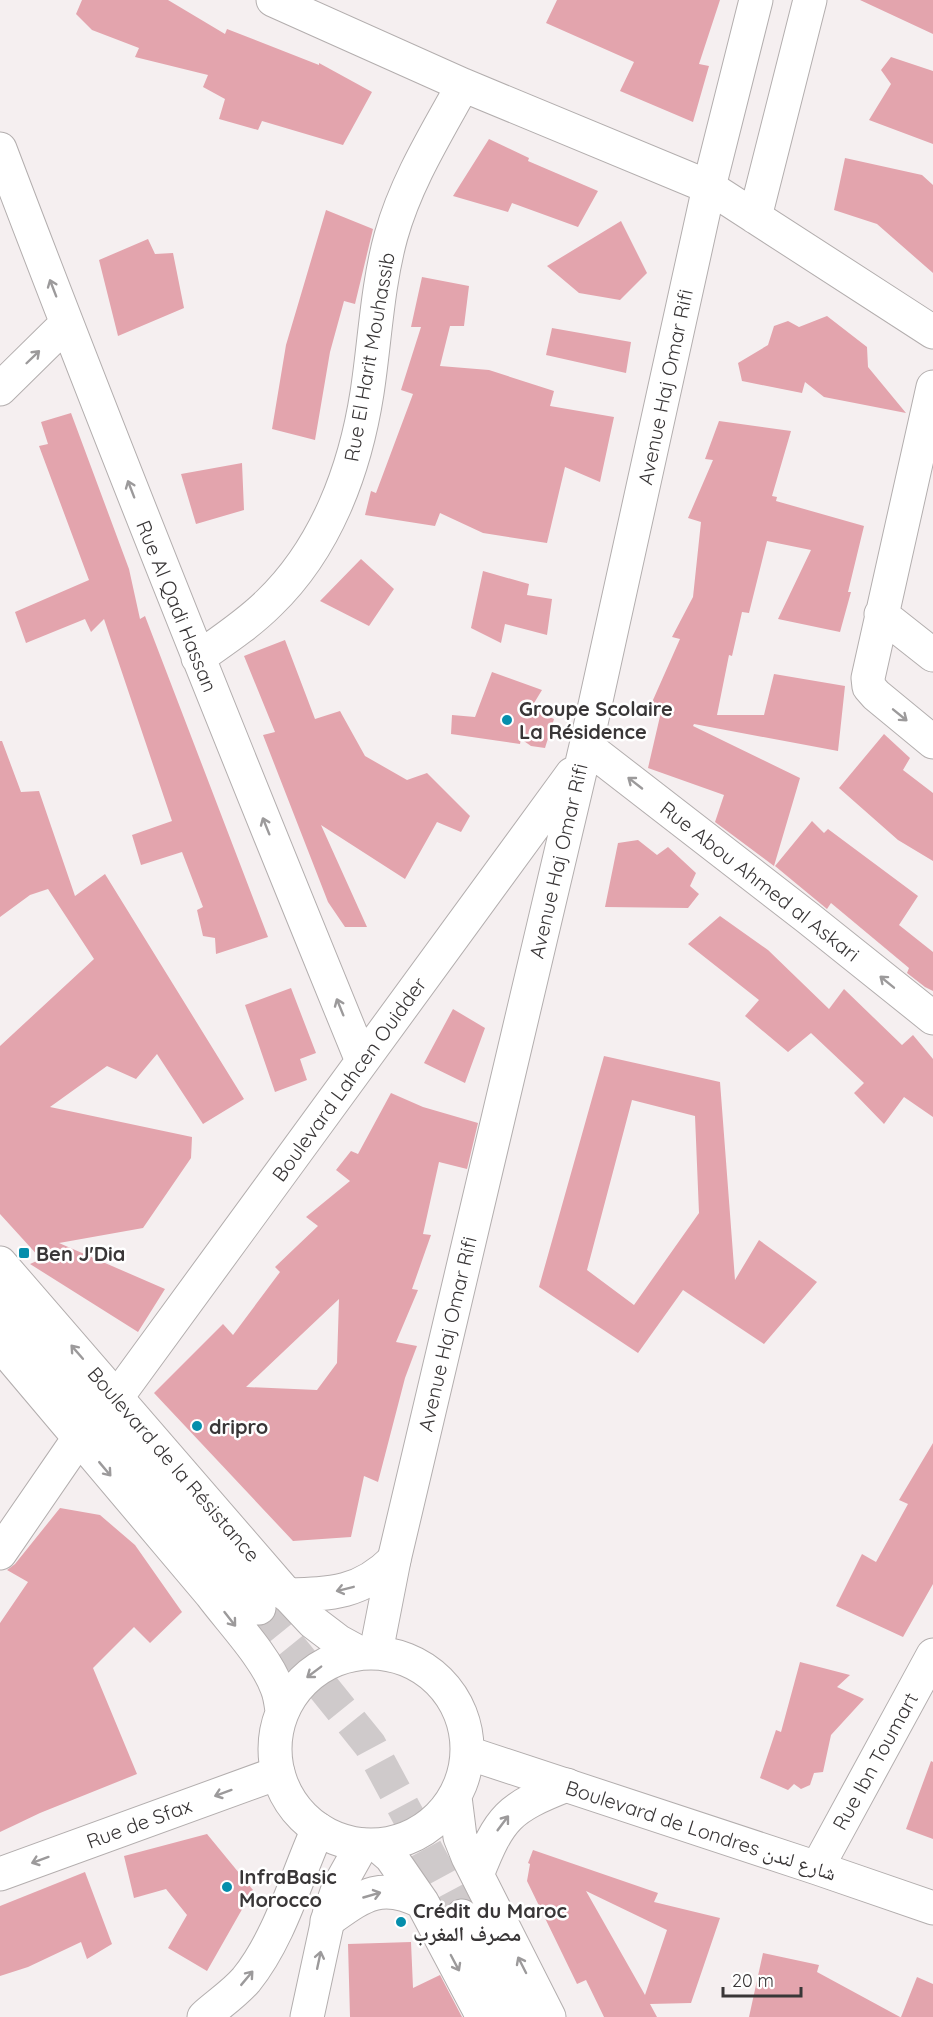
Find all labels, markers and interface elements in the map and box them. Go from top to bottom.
street label: Rue El Harit Mouhassib [338,250,400,464]
one-way arrow [46,279,57,298]
street label: Avenue Haj Omar Rifi [632,287,698,487]
one-way arrow [26,349,41,364]
one-way arrow [125,480,136,499]
street label: Rue Al Qadi Hassan [131,517,223,695]
place label: Groupe Scolaire La Résidence [519,696,673,744]
one-way arrow [892,709,908,722]
marker: Groupe Scolaire La Résidence [500,713,514,727]
street label: Avenue Haj Omar Rifi [523,761,593,961]
one-way arrow [627,777,643,790]
street label: Rue Abou Ahmed al Askari [655,795,865,967]
one-way arrow [260,817,271,836]
street label: Boulevard Lahcen Ouidder [266,972,432,1186]
one-way arrow [880,975,896,988]
one-way arrow [334,998,345,1016]
street label: Avenue Haj Omar Rifi [412,1234,482,1434]
place label: Ben J'Dia [36,1241,125,1266]
marker: Ben J'Dia [17,1246,31,1260]
one-way arrow [70,1345,84,1360]
street label: Boulevard de la Résistance [82,1361,266,1567]
place label: dripro [209,1414,268,1439]
marker: dripro [190,1419,204,1433]
one-way arrow [98,1461,112,1476]
one-way arrow [336,1584,355,1596]
one-way arrow [223,1610,236,1626]
one-way arrow [306,1665,322,1678]
street label: Rue Ibn Toumart [827,1688,923,1834]
street label: Boulevard de Londres شارع لندن [562,1774,839,1887]
one-way arrow [214,1789,233,1800]
street label: Rue de Sfax [83,1792,195,1854]
one-way arrow [496,1815,509,1831]
one-way arrow [31,1855,50,1866]
place label: InfraBasic Morocco [239,1864,337,1912]
marker: InfraBasic Morocco [220,1880,234,1894]
one-way arrow [362,1889,381,1900]
place label: Crédit du Maroc مصرف المغرب [413,1898,567,1946]
marker: Crédit du Maroc مصرف المغرب [394,1915,408,1929]
one-way arrow [314,1951,325,1970]
one-way arrow [449,1954,461,1972]
one-way arrow [516,1956,528,1974]
scale bar [723,1960,801,1998]
text: 20 m [732,1969,774,1992]
one-way arrow [240,1970,253,1986]

